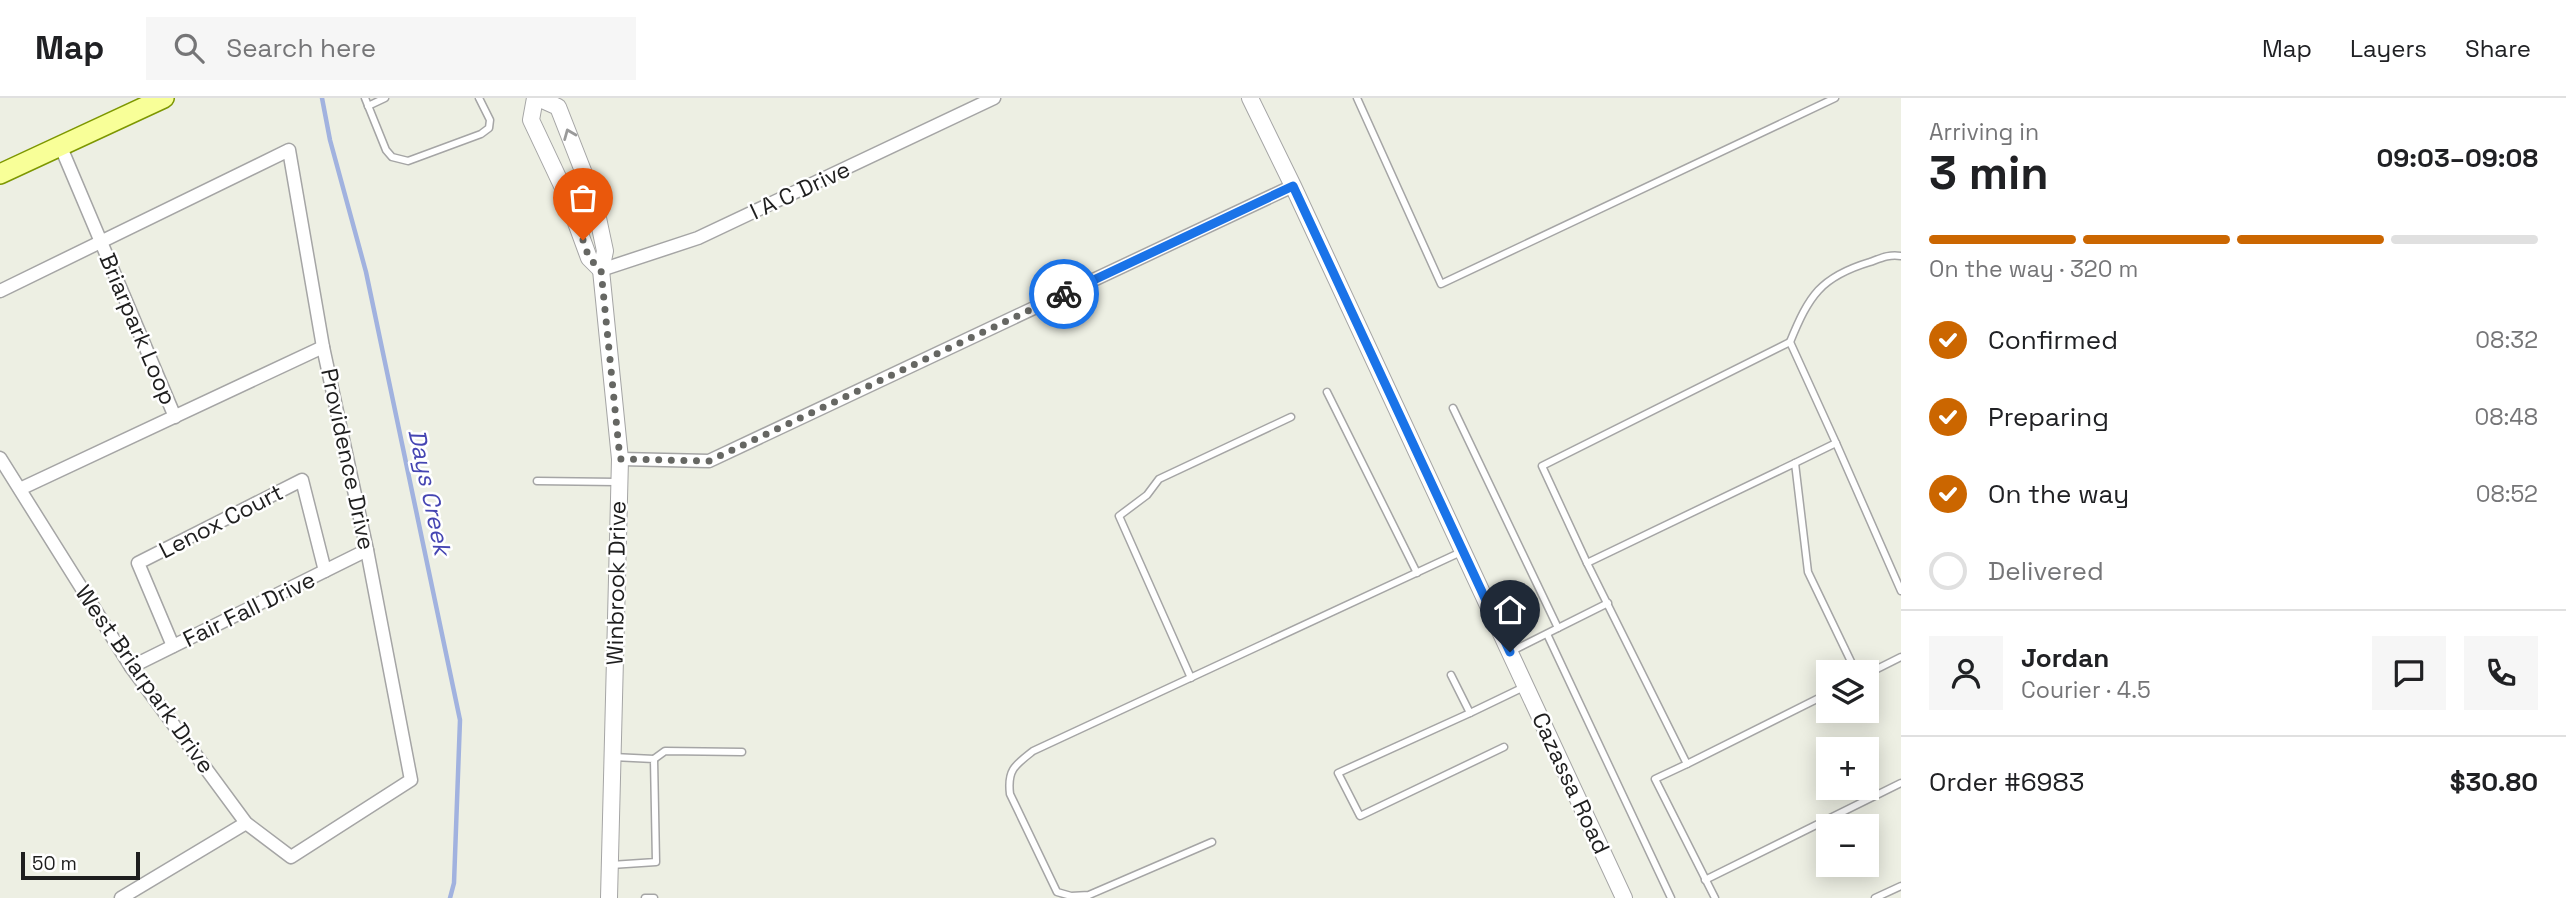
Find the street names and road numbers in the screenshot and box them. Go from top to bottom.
street label: I A C Drive [745,154,855,226]
street label: Briarpark Loop [93,249,183,409]
street label: Providence Drive [314,366,382,552]
street label: Lenox Court [154,477,288,565]
street label: Winbrook Drive [600,500,632,666]
street label: Fair Fall Drive [178,564,320,654]
street label: West Briarpark Drive [69,579,221,779]
street label: Cazassa Road [1525,707,1617,859]

